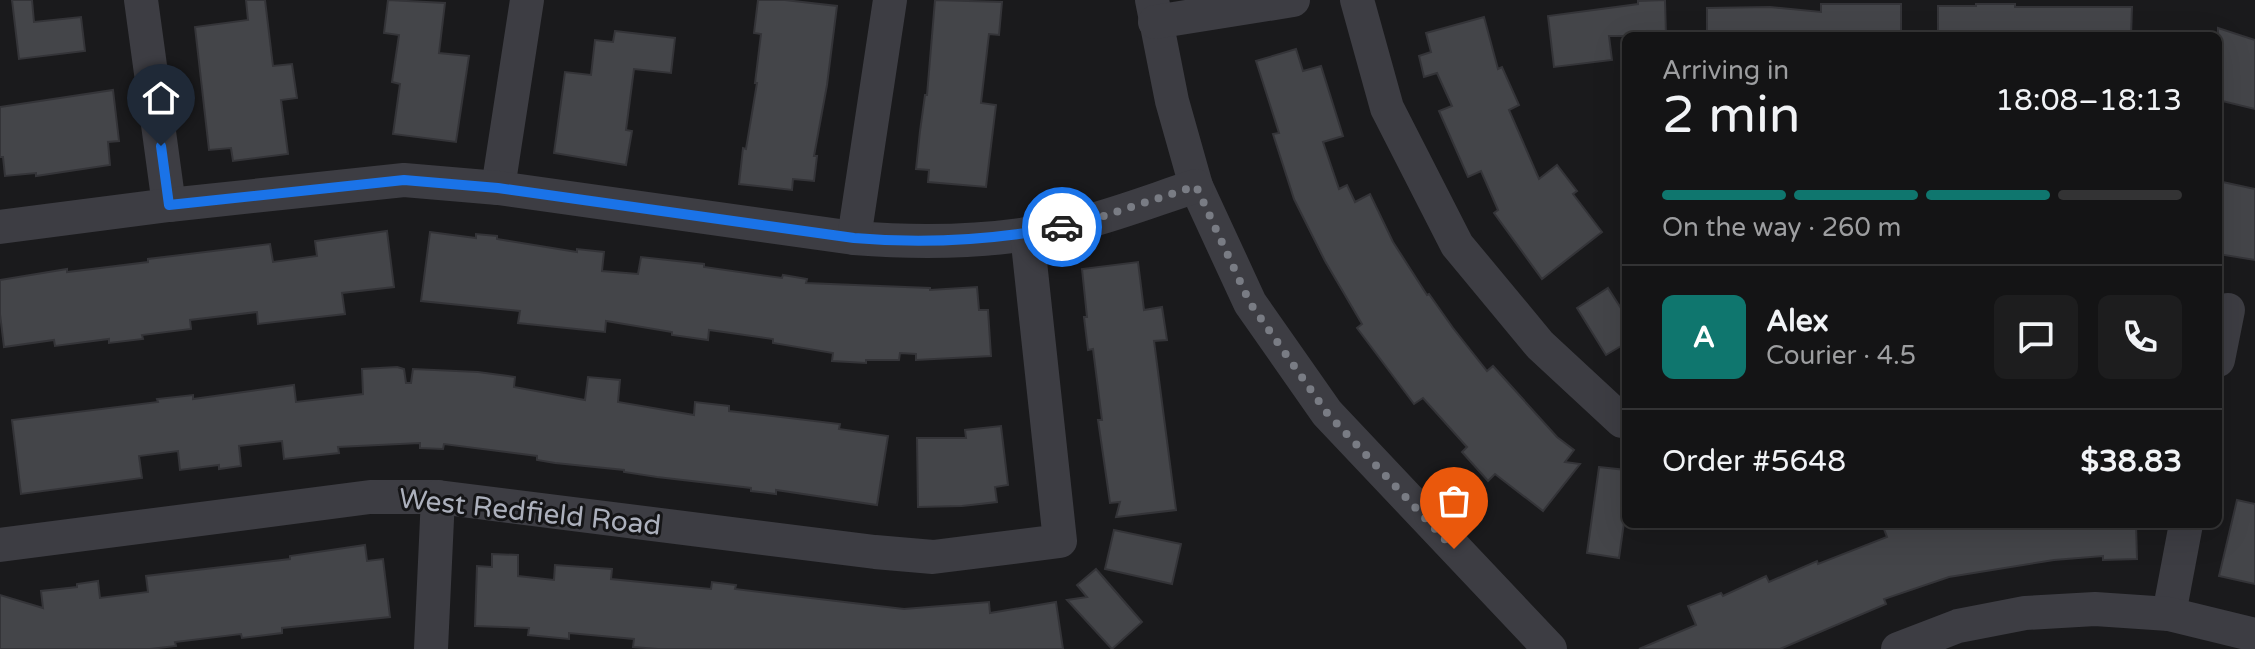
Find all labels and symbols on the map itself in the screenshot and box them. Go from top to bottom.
pin [127,64,195,146]
courier [1022,187,1102,267]
pin [1420,467,1488,549]
street label: West Redfield Road [397,481,663,543]

